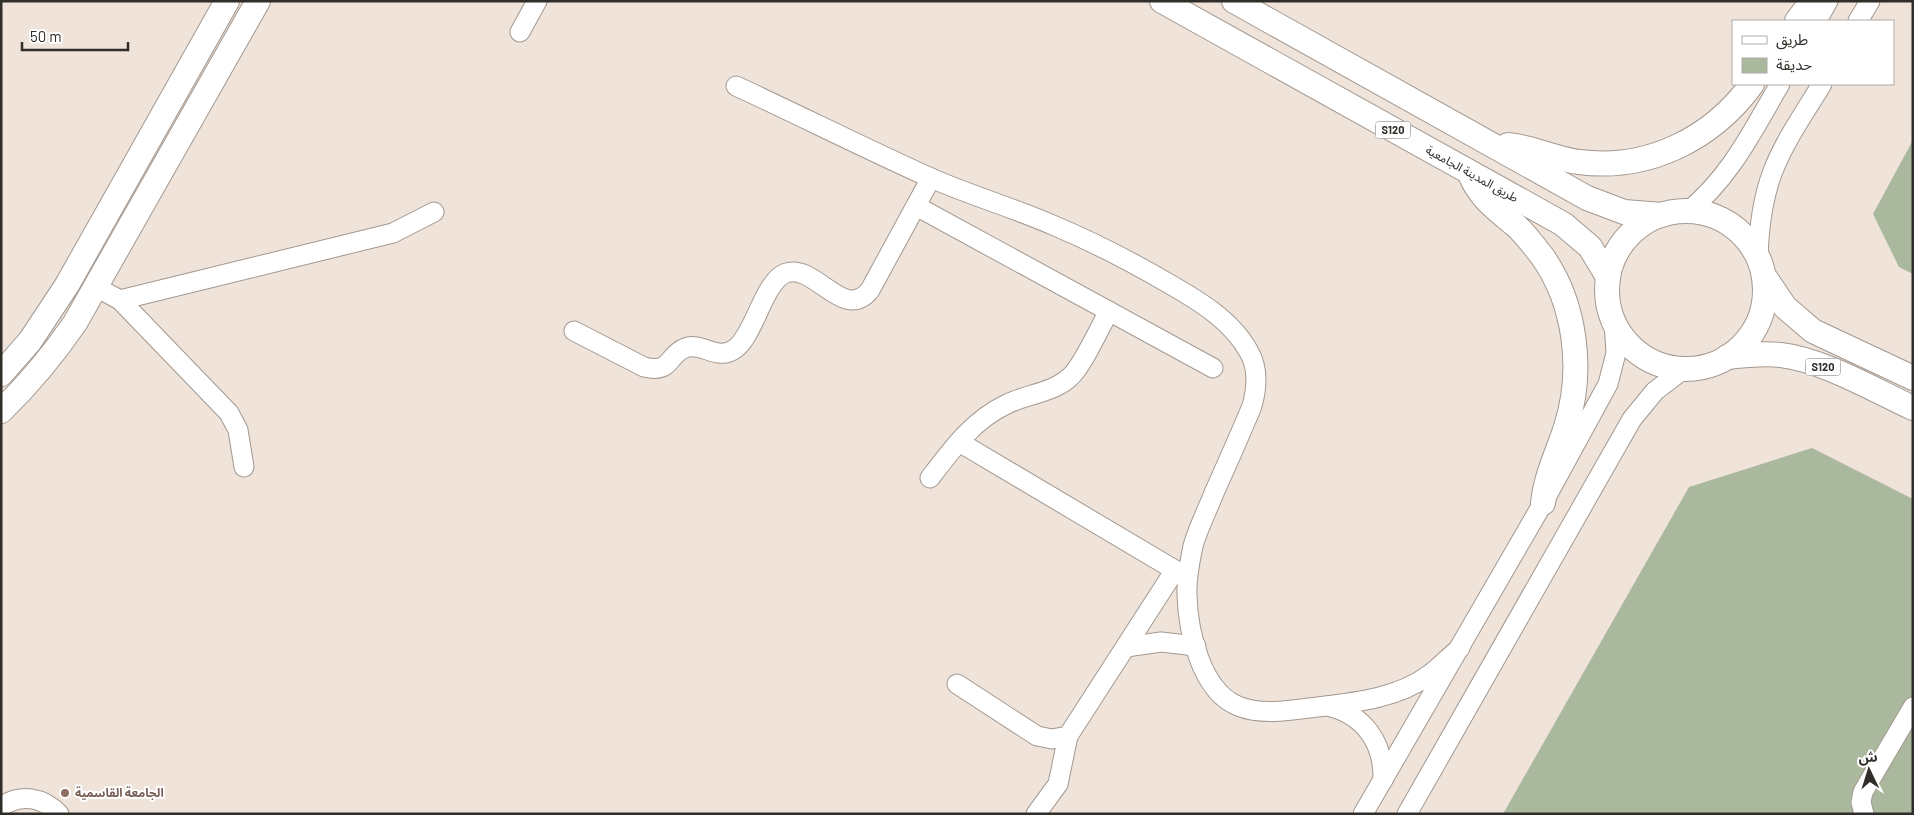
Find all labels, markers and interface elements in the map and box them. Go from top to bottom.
scale bar [22,20,129,52]
legend [1732,20,1894,85]
text: 50 m [30,27,62,45]
text: طريق [1776,30,1808,50]
text: حديقة [1776,55,1812,73]
road number: S120 [1376,122,1410,138]
street label: طريق المدينة الجامعية [1423,142,1521,206]
road number: S120 [1806,358,1840,376]
north arrow [1844,745,1894,795]
text: ش [1858,747,1878,766]
place label: الجامعة القاسمية [75,785,164,800]
marker: الجامعة القاسمية [59,787,71,799]

